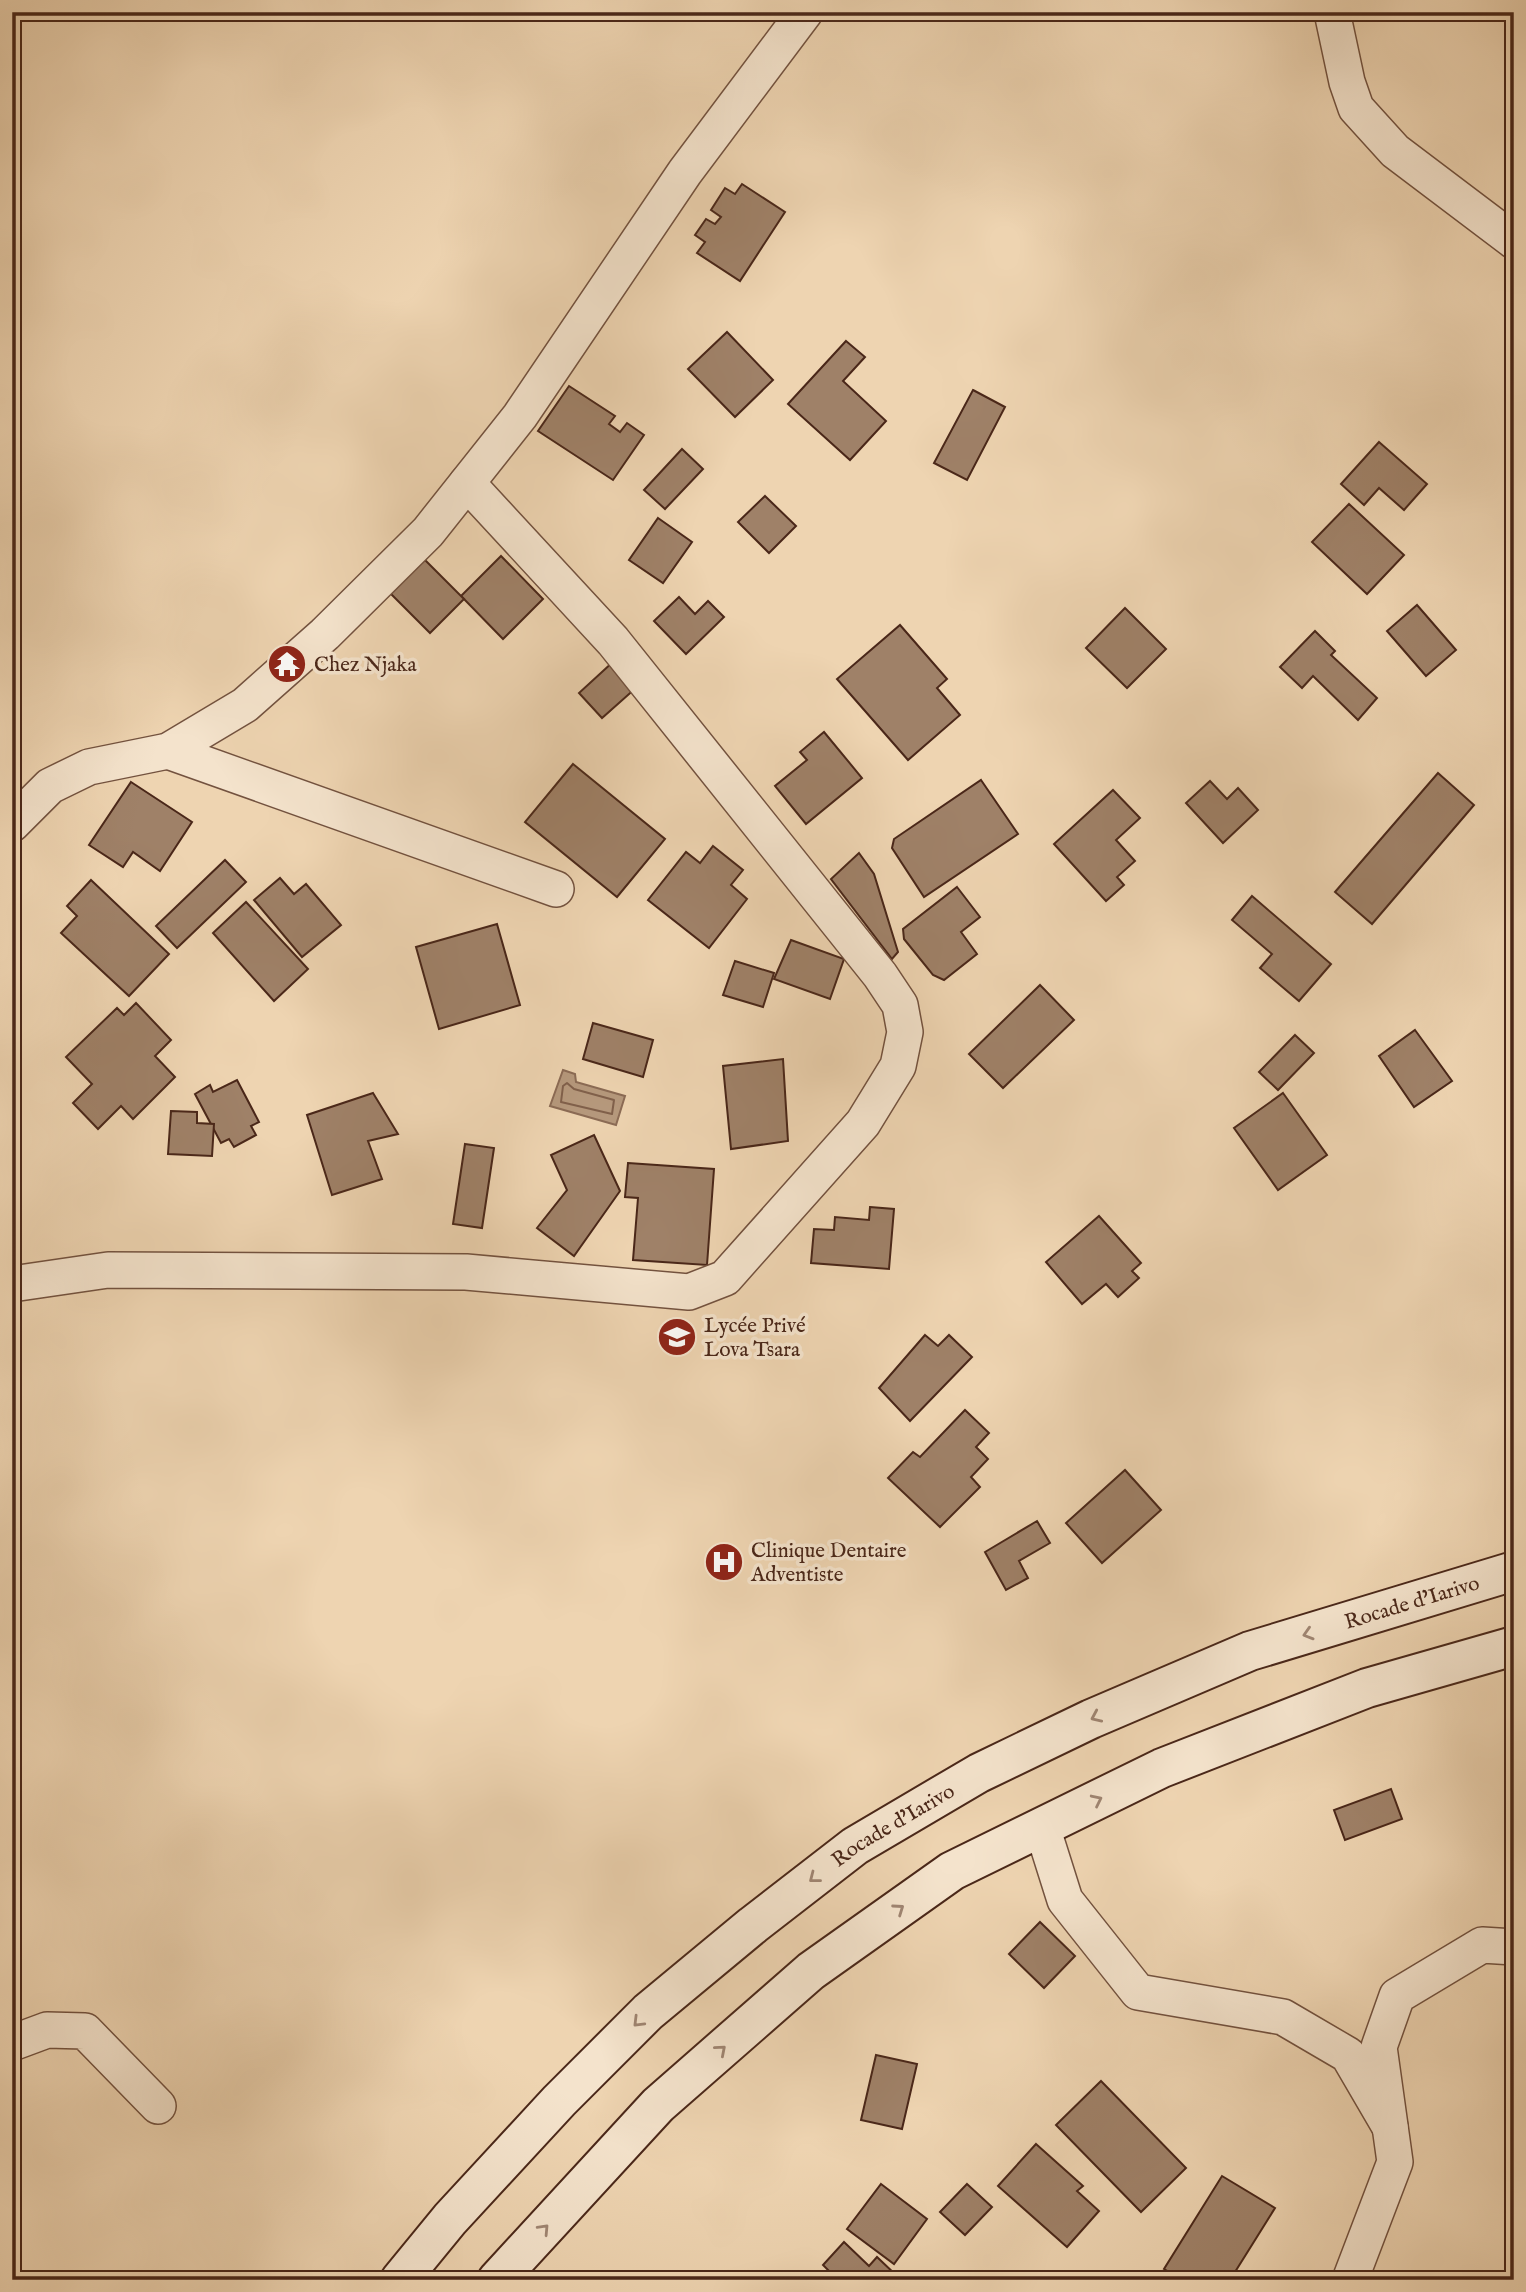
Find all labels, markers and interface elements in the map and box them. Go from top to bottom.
temple icon: Chez Njaka [266,643,308,685]
place label: Chez Njaka [314,652,418,679]
place label: Lycée Privé Lova Tsara [704,1313,806,1364]
school or university icon: Lycée Privé Lova Tsara [656,1316,698,1358]
place label: Clinique Dentaire Adventiste [750,1538,907,1589]
hospital icon: Clinique Dentaire Adventiste [703,1541,745,1583]
street label: Rocade d'Iarivo [1342,1570,1483,1637]
one-way arrow [1302,1625,1314,1640]
one-way arrow [1091,1709,1103,1723]
street label: Rocade d'Iarivo [827,1778,960,1874]
one-way arrow [1090,1794,1102,1808]
one-way arrow [809,1869,822,1882]
one-way arrow [891,1905,904,1917]
one-way arrow [634,2014,647,2027]
one-way arrow [712,2046,725,2059]
one-way arrow [535,2225,548,2238]

